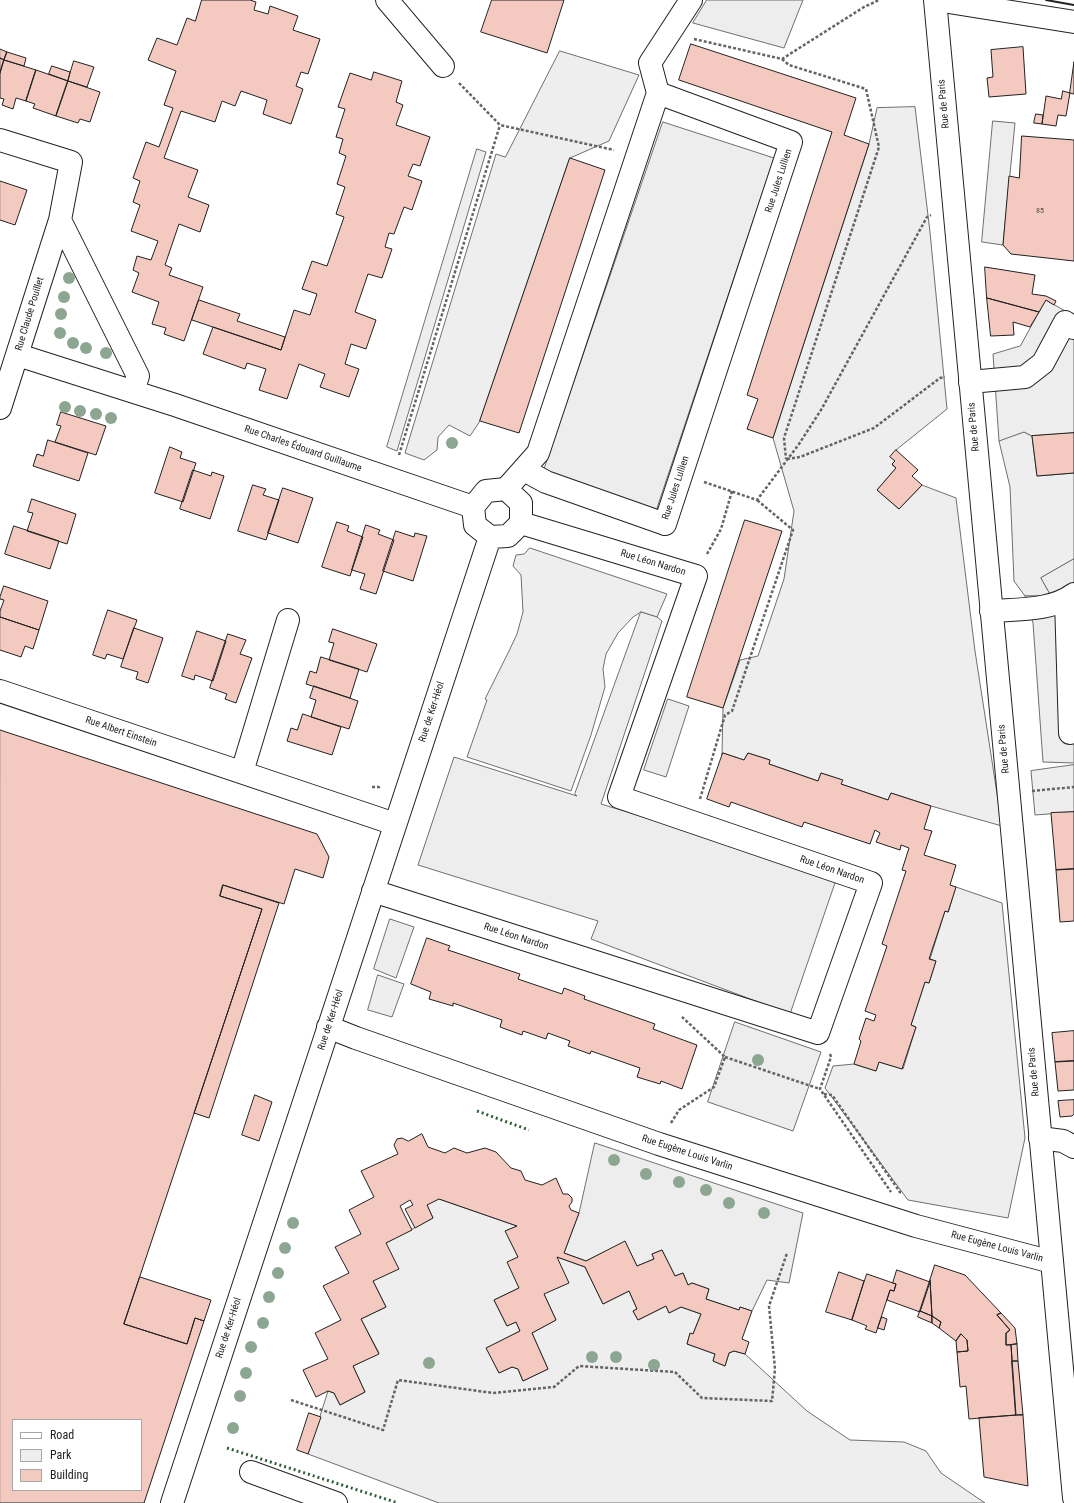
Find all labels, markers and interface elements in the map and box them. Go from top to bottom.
street label: Rue de Paris [936,79,952,129]
street label: Rue Jules Lullien [763,148,795,214]
house number: 85 [1036,206,1044,216]
street label: Rue Claude Pouillet [13,276,47,352]
street label: Rue de Paris [966,402,982,452]
street label: Rue Charles Édouard Guillaume [243,423,363,475]
street label: Rue Jules Lullien [660,455,692,521]
street label: Rue Léon Nardon [619,547,687,579]
street label: Rue de Ker-Héol [417,680,447,744]
street label: Rue Albert Einstein [84,714,158,750]
street label: Rue de Paris [996,724,1012,774]
street label: Rue Léon Nardon [798,853,866,887]
street label: Rue Léon Nardon [482,921,550,953]
street label: Rue de Ker-Héol [316,988,346,1052]
street label: Rue de Paris [1026,1047,1042,1097]
street label: Rue Eugène Louis Varlin [640,1133,734,1173]
street label: Rue Eugène Louis Varlin [950,1229,1044,1265]
street label: Rue de Ker-Héol [214,1296,244,1360]
legend [12,1419,142,1491]
text: Road [50,1428,74,1442]
text: Park [50,1448,71,1462]
text: Building [50,1468,88,1482]

